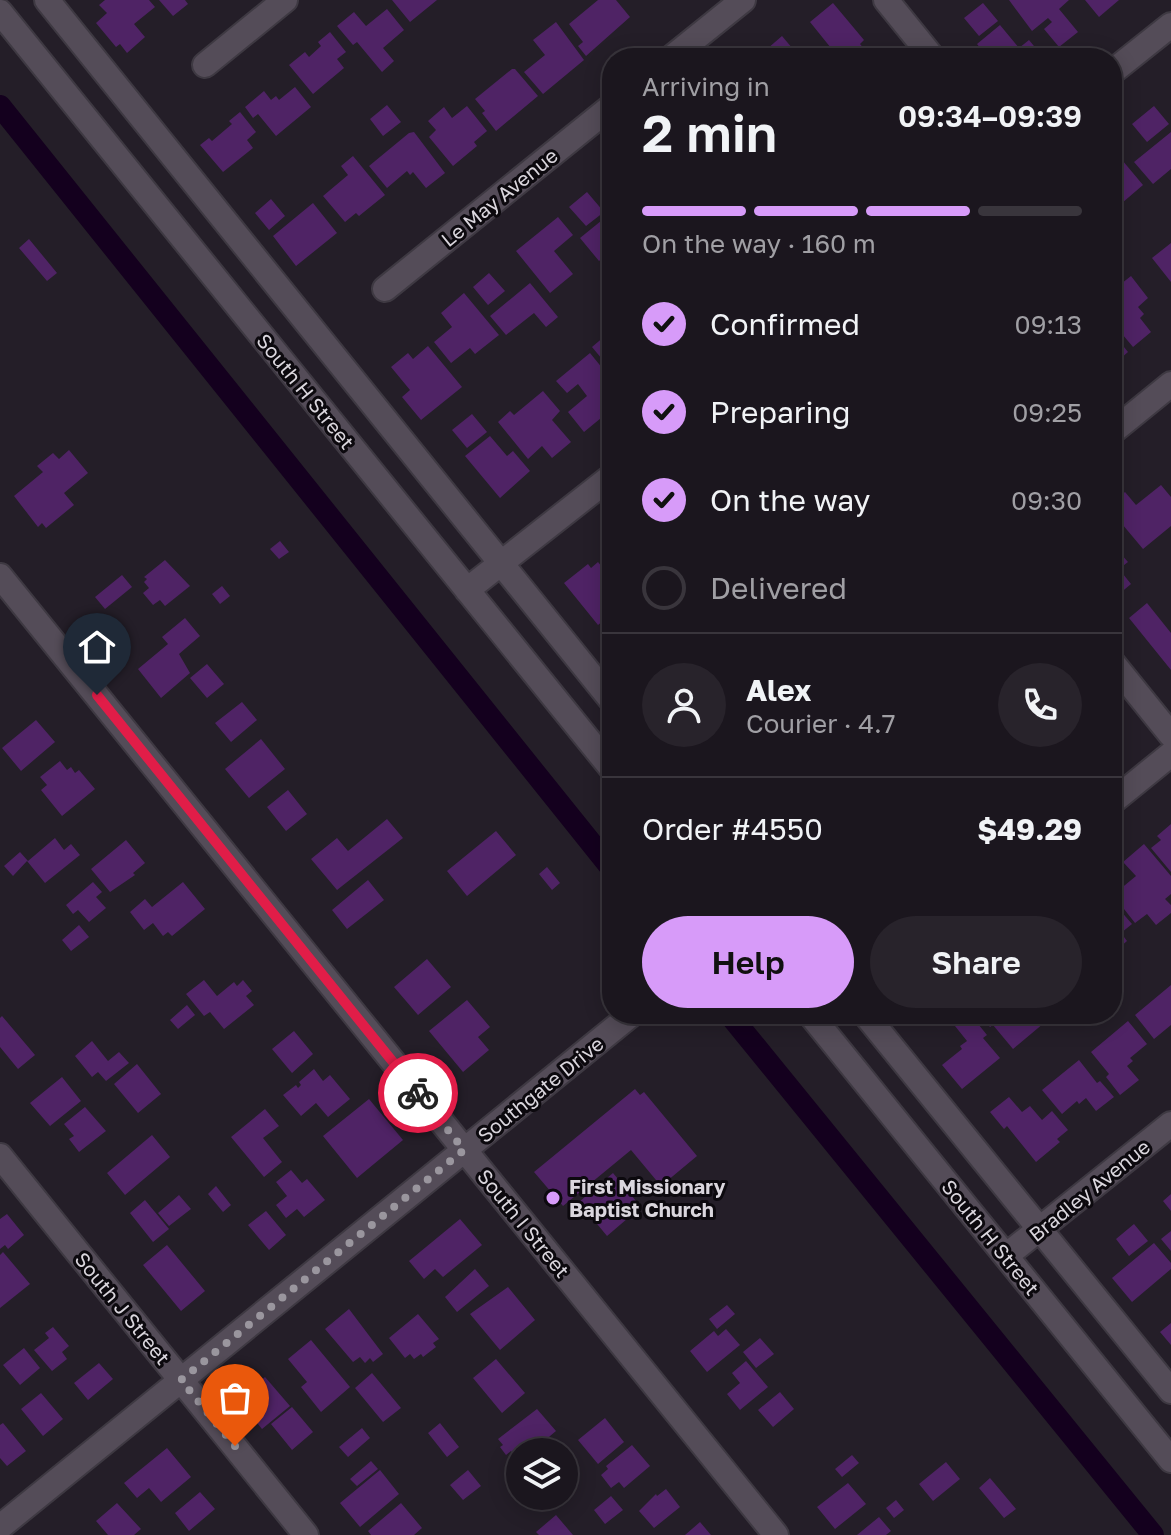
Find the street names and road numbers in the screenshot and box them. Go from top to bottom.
street label: Le May Avenue [436,143,562,251]
street label: South H Street [252,328,360,454]
street label: Southgate Drive [472,1031,608,1147]
street label: Bradley Avenue [1024,1134,1154,1246]
street label: South I Street [473,1164,575,1282]
street label: South H Street [937,1174,1045,1300]
street label: South J Street [70,1247,176,1369]

